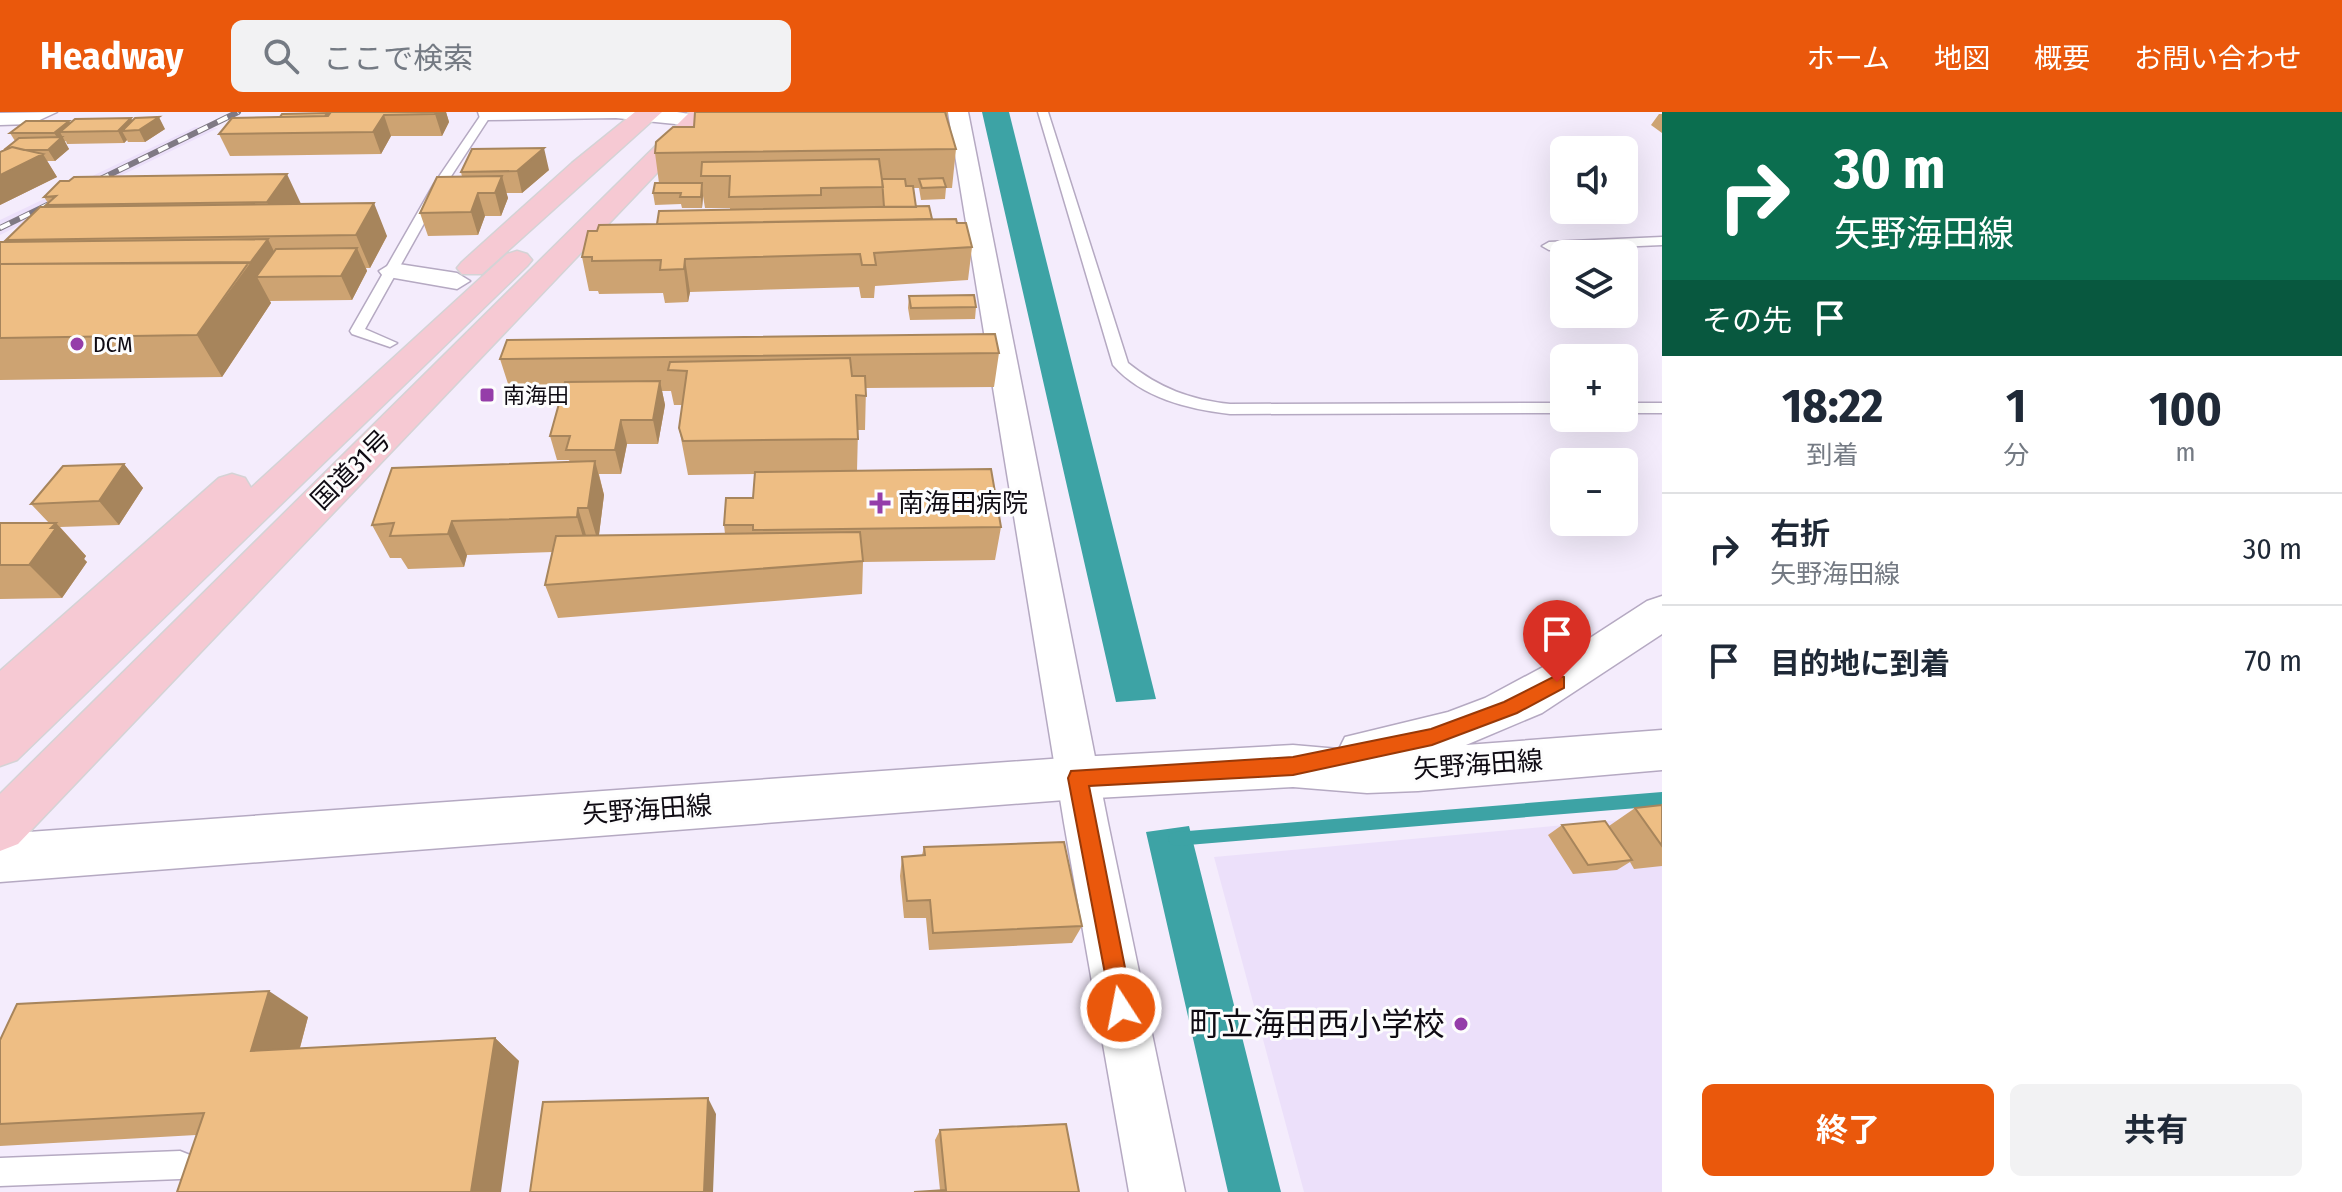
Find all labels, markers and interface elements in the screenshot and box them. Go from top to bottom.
search box [231,20,791,92]
text: Headway [40,33,183,79]
icon: search [259,34,303,78]
text: ここで検索 [323,41,473,77]
text: ホーム [1807,42,1890,75]
text: 地図 [1934,42,1990,75]
text: 概要 [2034,42,2090,75]
text: お問い合わせ [2134,42,2302,75]
map controls [1550,136,1638,536]
button: sound [1550,136,1638,224]
text: 30 m [1834,136,1945,203]
icon: right [1702,144,1806,248]
text: 矢野海田線 [1834,212,2014,256]
button: layers [1550,240,1638,328]
icon: arrive [1808,296,1852,340]
text: その先 [1702,303,1792,339]
place label: DCM [93,331,133,358]
marker: DCM [68,335,86,353]
button: + [1550,344,1638,432]
text: 18:22 [1782,377,1883,435]
text: 1 [2006,377,2026,435]
text: 100 [2149,380,2222,438]
place label: 南海田 [503,382,569,409]
marker: 南海田 [478,386,496,404]
street label: 国道31号 [305,424,397,516]
text: m [2176,437,2196,468]
text: 到着 [1807,440,1859,471]
text: 分 [2003,440,2029,471]
button: − [1550,448,1638,536]
place label: 南海田病院 [898,488,1028,519]
marker: 南海田病院 [869,492,891,514]
text: 右折 [1770,516,1830,552]
icon: right [1702,527,1746,571]
text: 30 m [2243,531,2302,567]
text: 矢野海田線 [1770,559,1900,590]
pin [1523,600,1591,682]
icon: arrive [1535,612,1579,656]
icon: arrive [1702,639,1746,683]
text: 70 m [2244,643,2302,679]
text: 目的地に到着 [1770,646,1950,682]
street label: 矢野海田線 [1412,745,1544,785]
street label: 矢野海田線 [581,790,713,830]
position arrow [1079,966,1163,1050]
place label: 町立海田西小学校 [1189,1005,1445,1043]
marker: 町立海田西小学校 [1452,1015,1470,1033]
button: 終了 [1702,1084,1994,1176]
button: 共有 [2010,1084,2302,1176]

